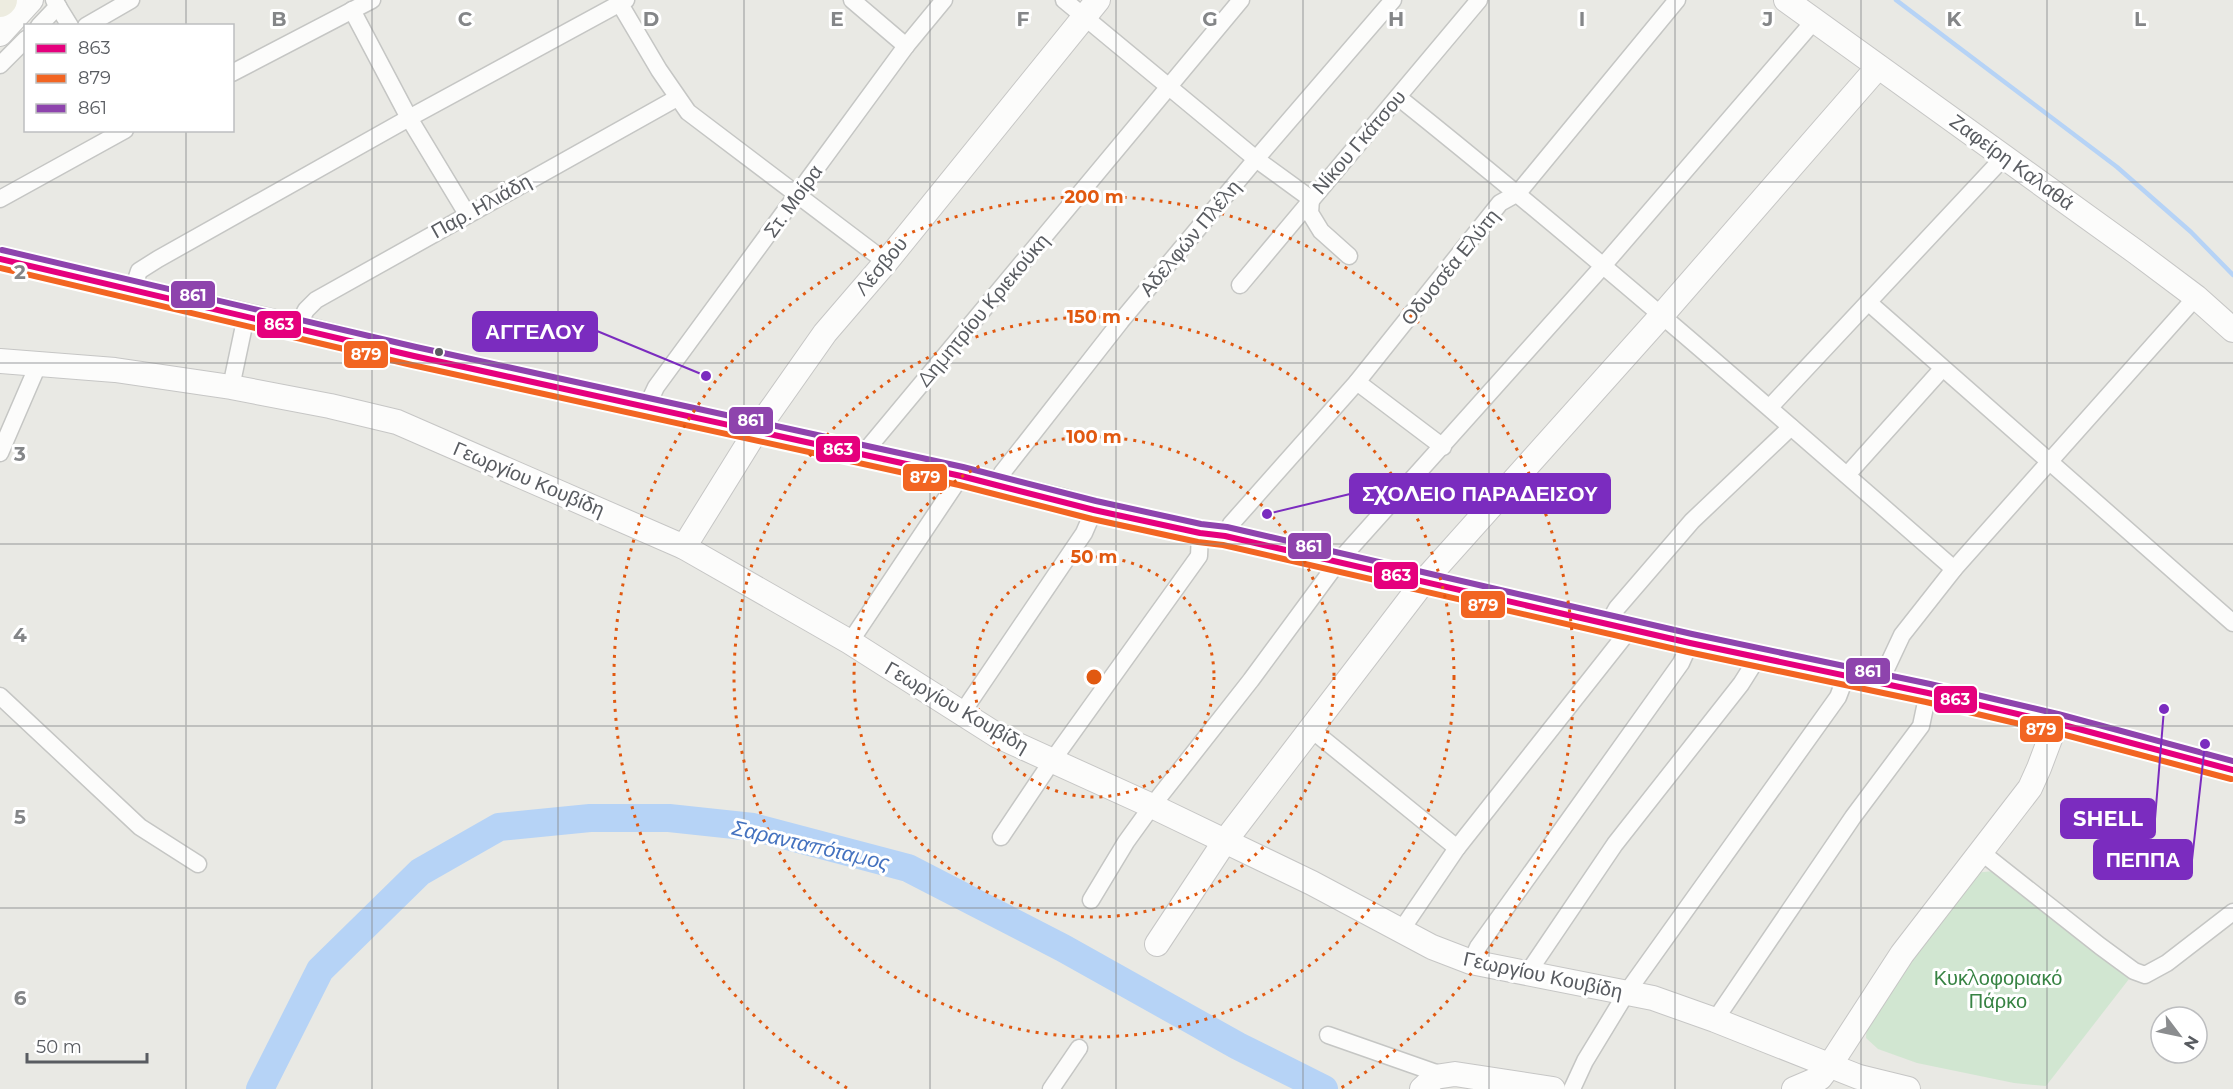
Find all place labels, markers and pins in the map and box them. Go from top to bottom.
callout: ΑΓΓΕΛΟΥ [473,312,597,351]
unlabelled marker [433,346,445,358]
callout: ΣΧΟΛΕΙΟ ΠΑΡΑΔΕΙΣΟΥ [1350,474,1610,513]
centre of rings [1084,667,1104,687]
callout: SHELL [2061,799,2155,838]
callout: ΠΕΠΠΑ [2094,840,2192,879]

